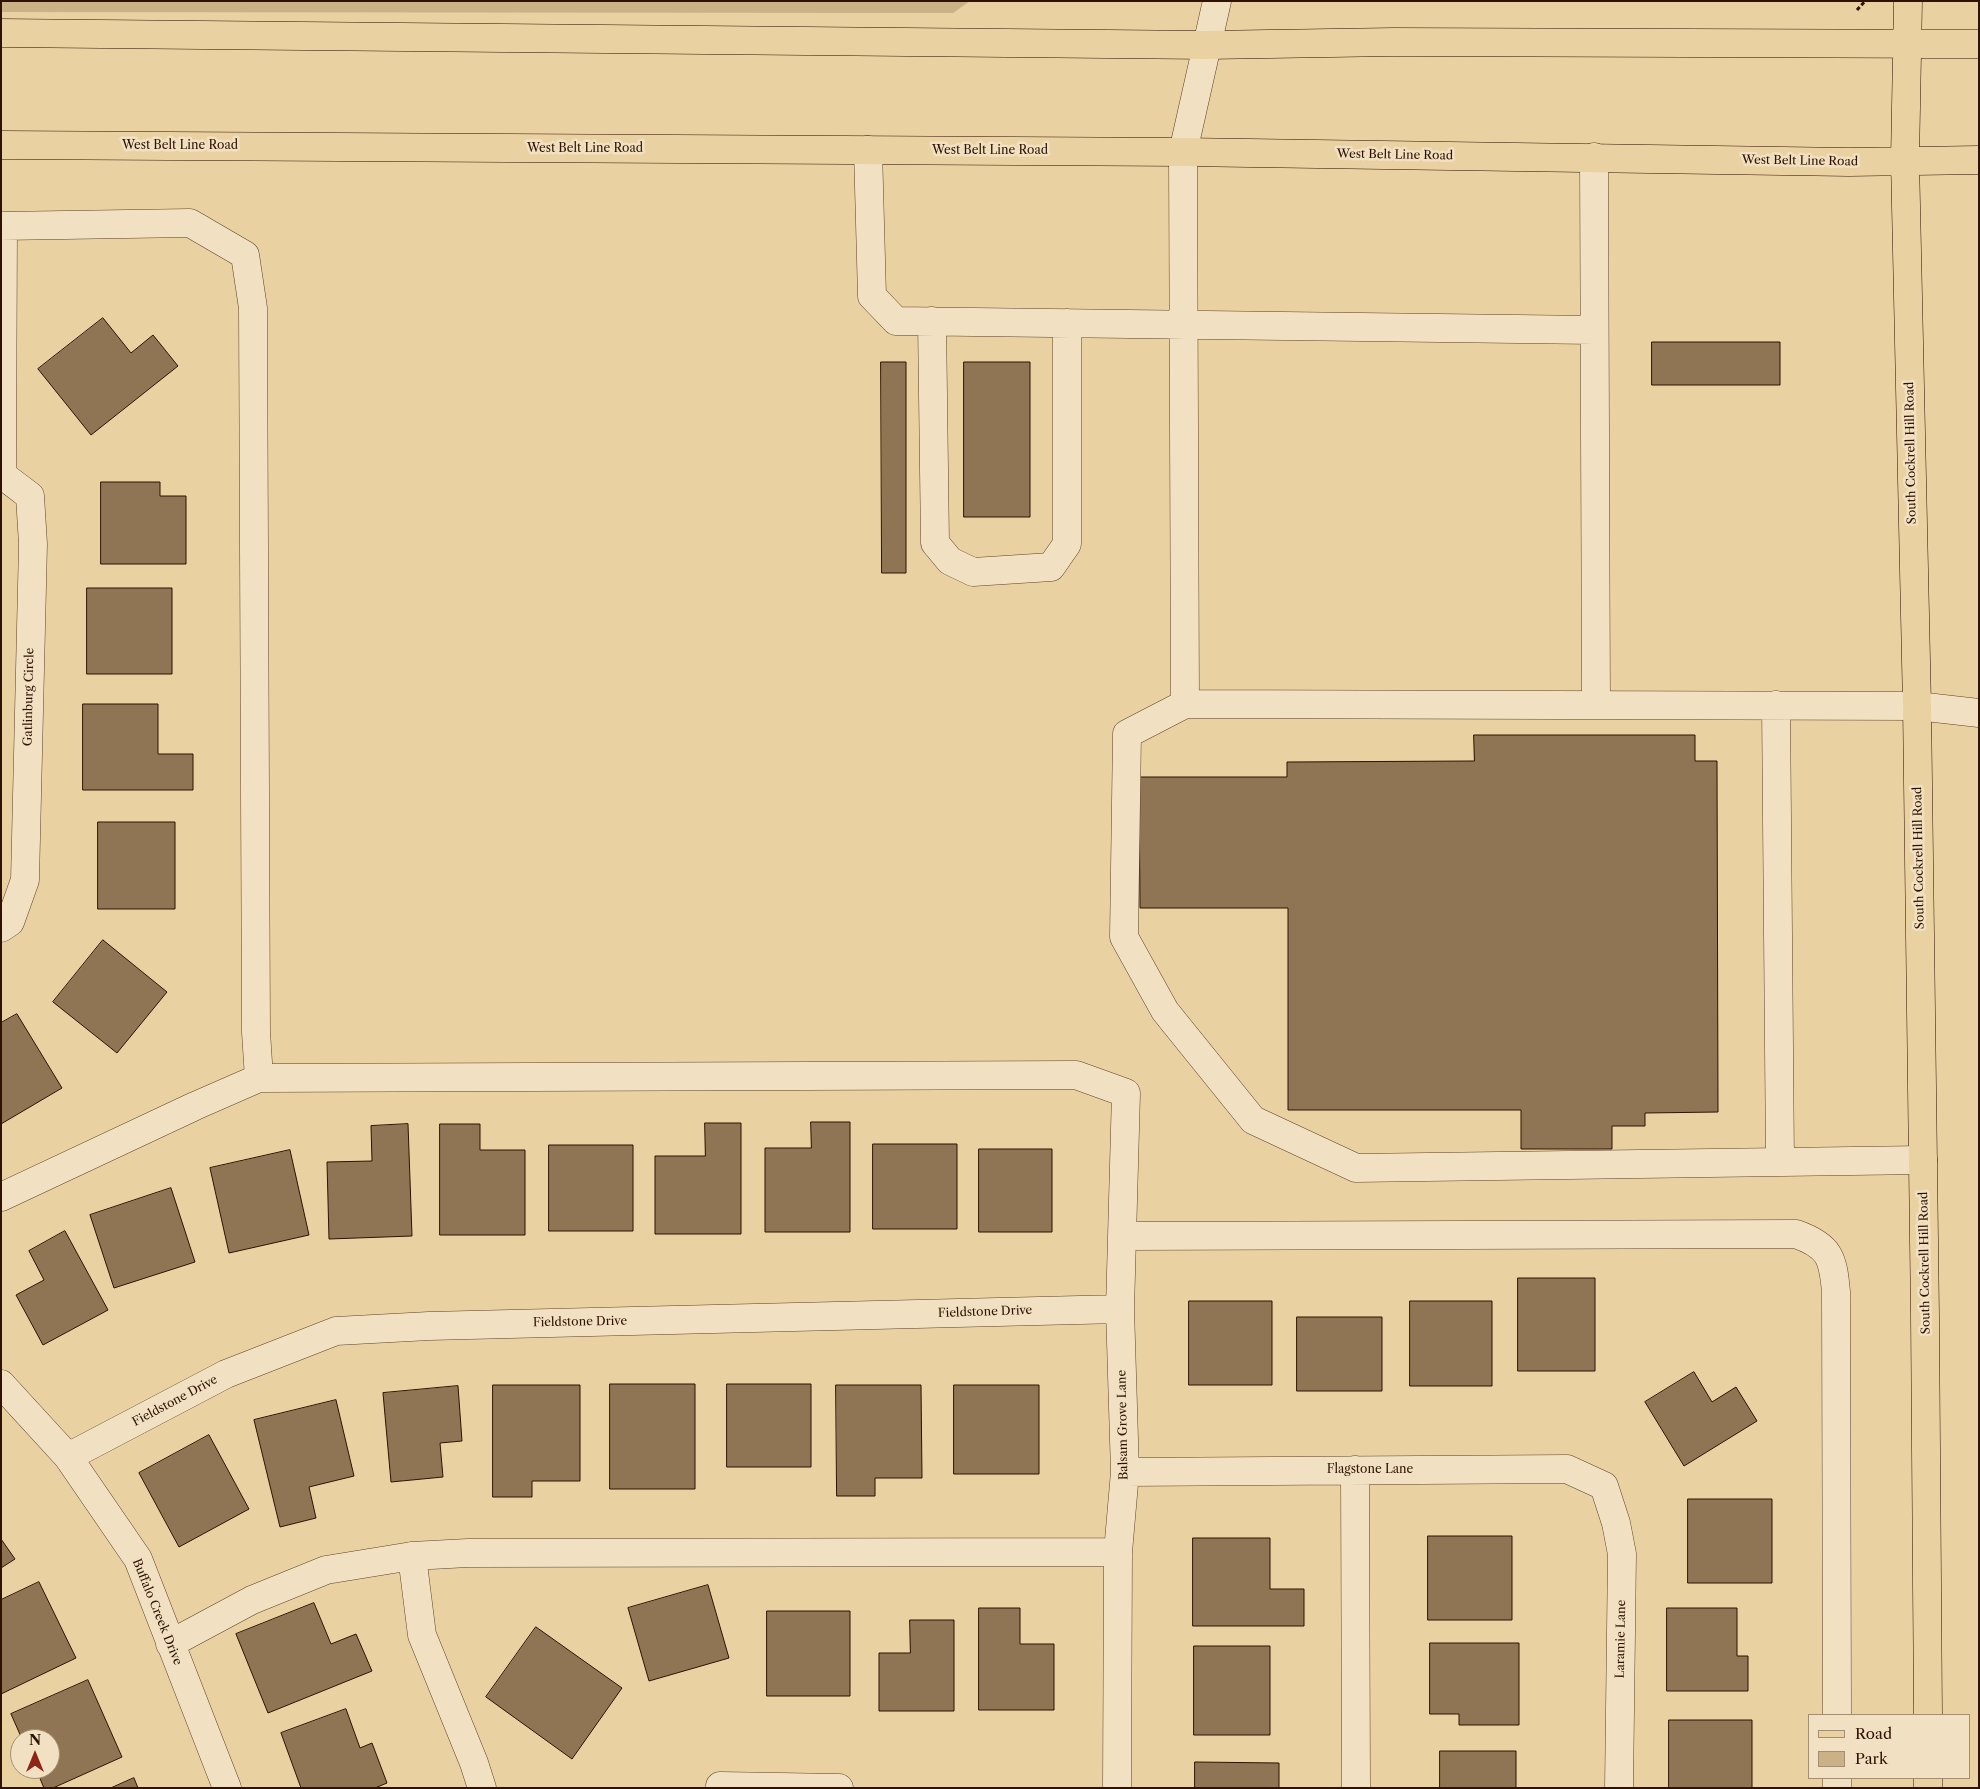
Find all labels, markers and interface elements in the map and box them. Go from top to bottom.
street label: West Belt Line Road [122,139,238,153]
street label: West Belt Line Road [527,142,643,156]
street label: West Belt Line Road [932,144,1048,158]
street label: West Belt Line Road [1337,147,1453,163]
street label: West Belt Line Road [1742,153,1858,169]
street label: South Cockrell Hill Road [1903,382,1919,524]
street label: Gatlinburg Circle [21,648,37,746]
street label: South Cockrell Hill Road [1911,787,1927,929]
street label: South Cockrell Hill Road [1917,1192,1933,1334]
street label: Fieldstone Drive [938,1303,1032,1321]
street label: Fieldstone Drive [533,1314,627,1330]
street label: Balsam Grove Lane [1115,1370,1131,1480]
street label: Fieldstone Drive [130,1372,220,1430]
street label: Flagstone Lane [1327,1463,1413,1477]
street label: Buffalo Creek Drive [129,1557,185,1667]
street label: Laramie Lane [1613,1600,1629,1678]
legend [1808,1714,1970,1779]
text: Road [1855,1724,1892,1743]
north arrow [10,1729,60,1779]
text: N [29,1731,41,1749]
text: Park [1855,1749,1888,1768]

